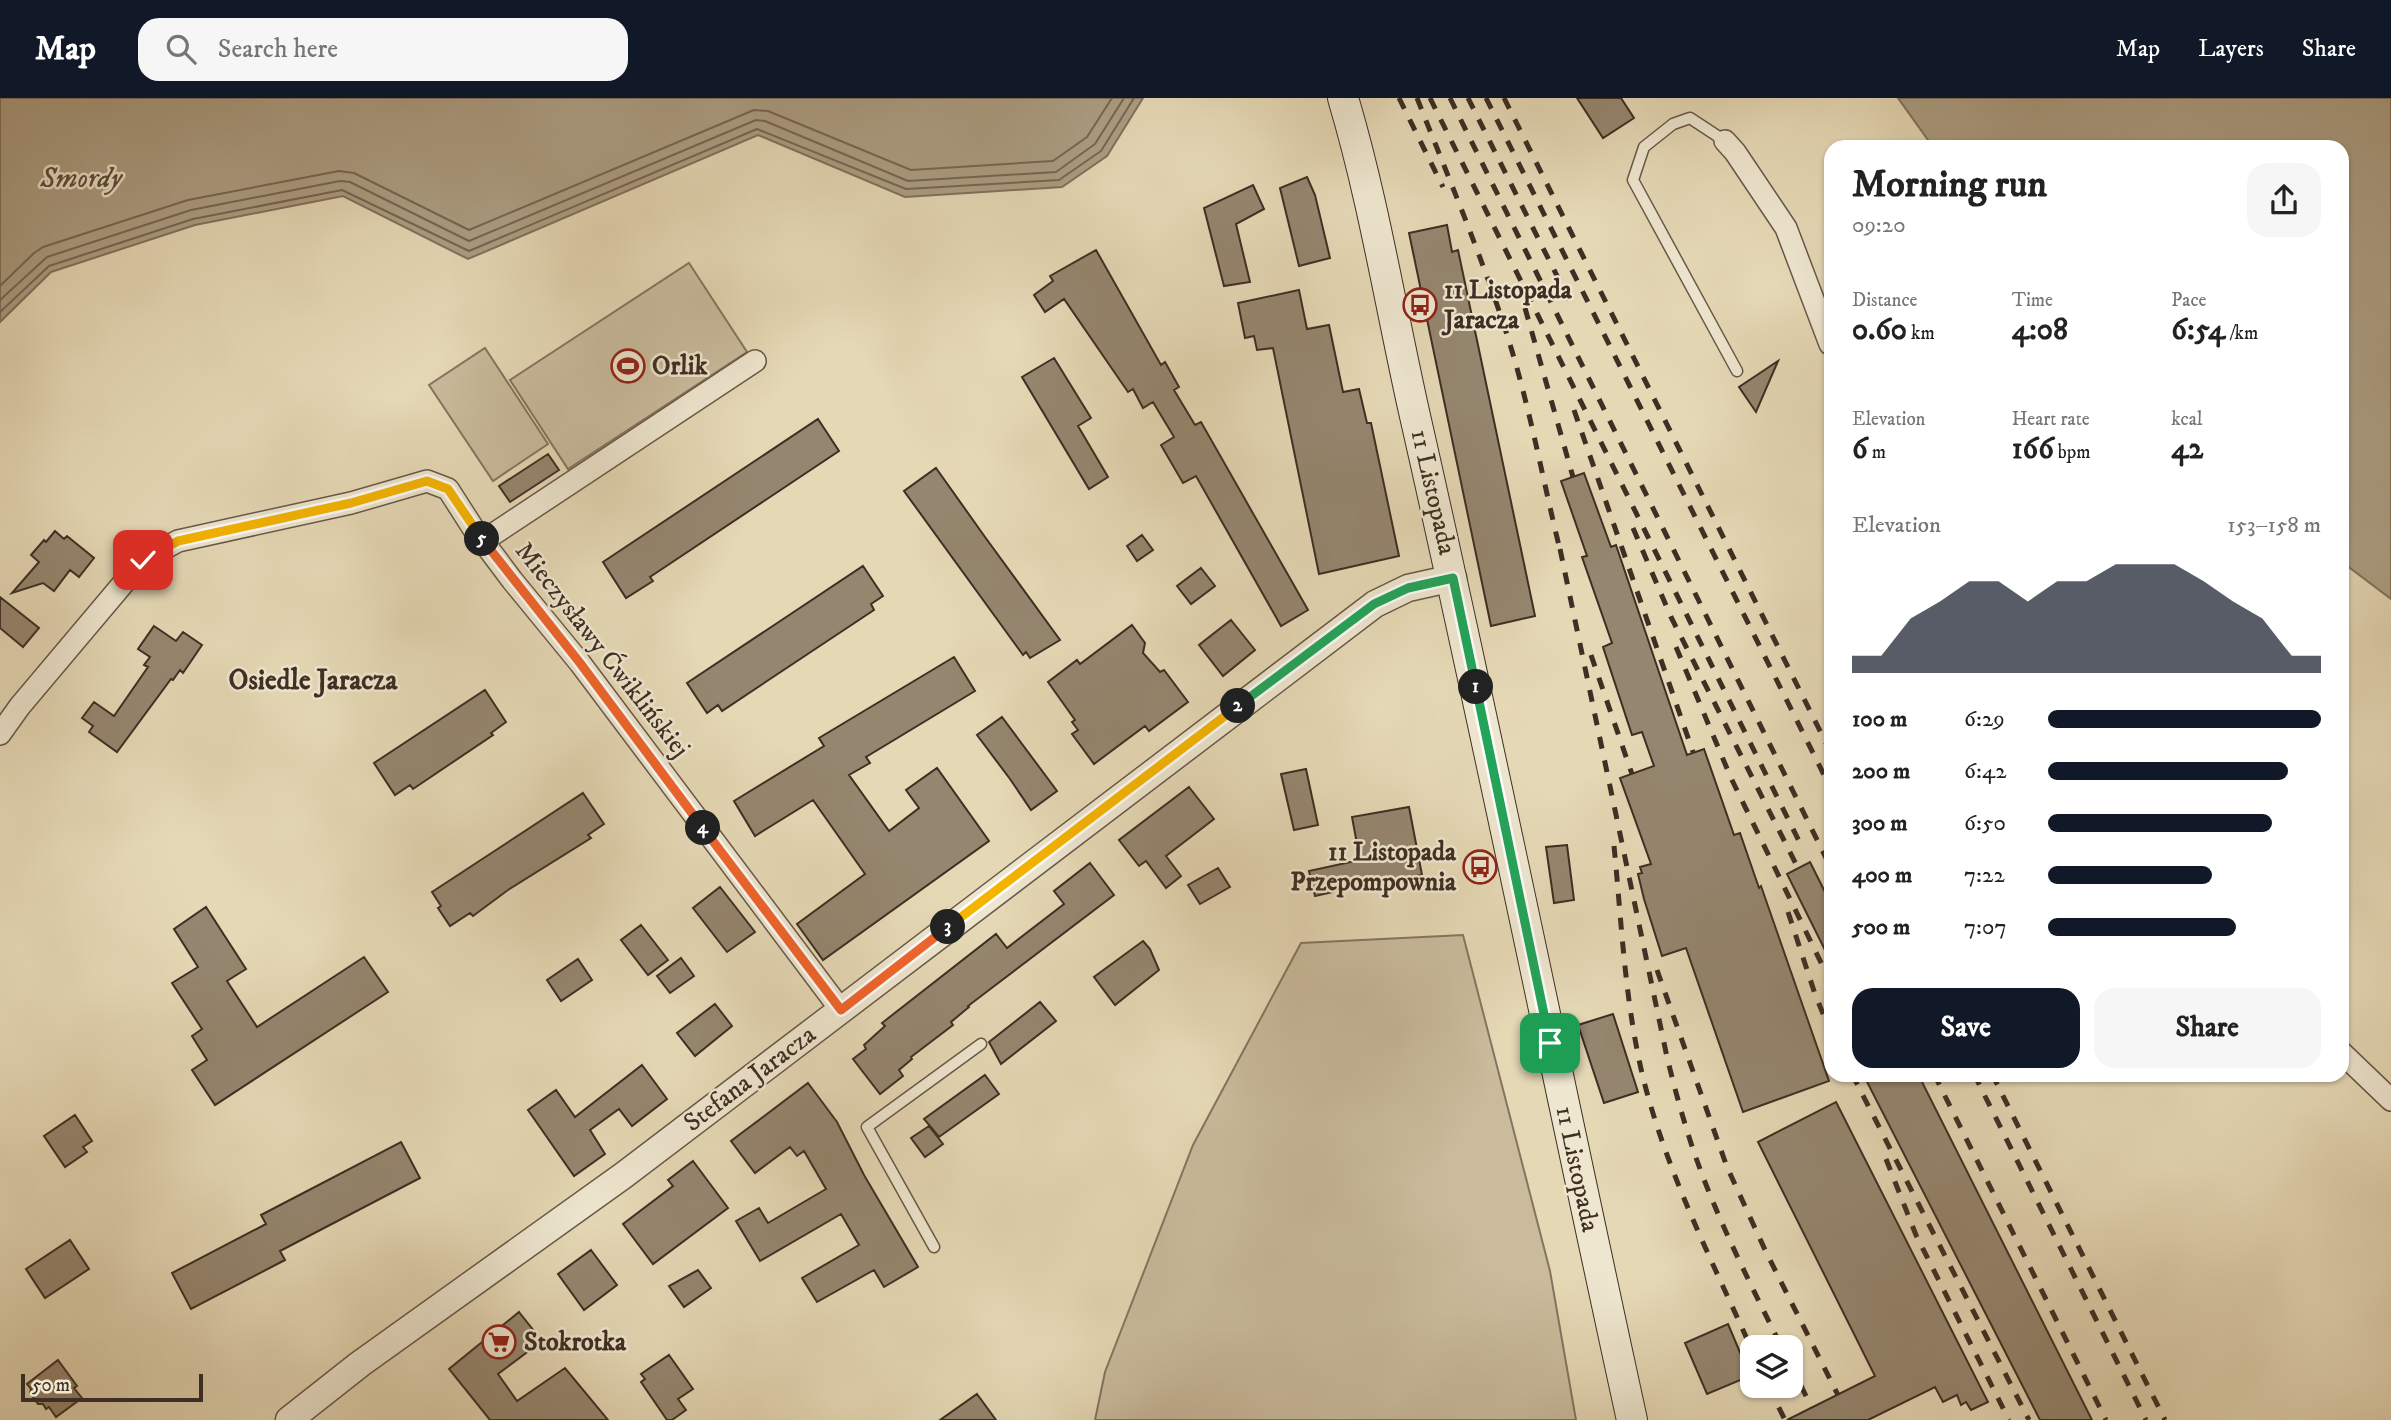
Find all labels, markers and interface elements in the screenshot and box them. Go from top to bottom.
search box [138,18,628,81]
text: Map [35,29,96,70]
icon: search [162,30,200,68]
text: Search here [218,33,338,66]
text: Map [2116,34,2160,64]
text: Layers [2198,34,2264,64]
text: Share [2302,34,2356,64]
water label: Smordy [39,161,124,196]
text: Morning run [1852,161,2047,209]
button: share [2247,163,2321,237]
text: 09:20 [1852,211,1906,240]
place label: 11 Listopada Jaracza [1441,274,1573,337]
bus stop icon: 11 Listopada Jaracza [1401,286,1439,324]
text: Distance [1852,289,1917,312]
text: Time [2012,289,2053,312]
text: Pace [2171,289,2206,312]
text: 0.60 [1852,312,1907,349]
text: 4:08 [2012,312,2068,349]
text: 6:54 [2171,312,2225,349]
text: km [1907,322,1935,345]
text: /km [2225,322,2258,345]
sports icon: Orlik [609,347,647,385]
place label: Orlik [652,350,708,383]
text: Elevation [1852,408,1926,431]
text: Heart rate [2012,408,2090,431]
text: kcal [2171,408,2203,431]
street label: 11 Listopada [1403,426,1463,558]
text: 6 [1852,431,1868,468]
text: 166 [2012,431,2054,468]
text: 42 [2171,431,2203,468]
text: m [1868,441,1886,464]
text: bpm [2054,441,2091,464]
text: Elevation [1852,511,1941,540]
text: 153–158 m [2227,511,2321,540]
pin: 5 [464,522,500,556]
text: 5 [477,527,486,550]
pin [113,530,173,590]
street label: Mieczysławy Ćwiklińskiej [508,535,697,764]
icon: check [124,541,162,579]
district label: Osiedle Jaracza [229,663,398,698]
pin: 1 [1458,670,1494,704]
text: 1 [1472,675,1479,698]
pin: 2 [1220,688,1256,724]
text: 2 [1233,694,1242,717]
text: 100 m [1852,705,1907,734]
text: 6:29 [1964,705,2005,734]
text: 200 m [1852,757,1910,786]
text: 6:42 [1964,757,2007,786]
text: 300 m [1852,809,1908,838]
text: 6:50 [1964,809,2006,838]
pin: 4 [686,810,720,846]
text: 4 [697,816,708,839]
place label: 11 Listopada Przepompownia [1290,836,1457,899]
bus stop icon: 11 Listopada Przepompownia [1461,848,1499,886]
text: 400 m [1852,861,1912,890]
text: 7:22 [1964,861,2005,890]
pin: 3 [930,910,965,944]
text: 500 m [1852,913,1910,942]
text: 7:07 [1964,913,2007,942]
text: 3 [944,915,951,938]
button: Save [1852,988,2080,1068]
button: Share [2094,988,2321,1068]
pin [1520,1013,1580,1073]
street label: Stefana Jaracza [677,1018,823,1140]
icon: arrive [1531,1024,1569,1062]
street label: 11 Listopada [1548,1103,1606,1235]
supermarket icon: Stokrotka [480,1323,518,1361]
place label: Stokrotka [524,1326,627,1359]
map controls [1740,1335,1803,1398]
button: layers [1740,1335,1803,1398]
scale bar [21,1371,203,1403]
text: 50 m [32,1374,70,1397]

